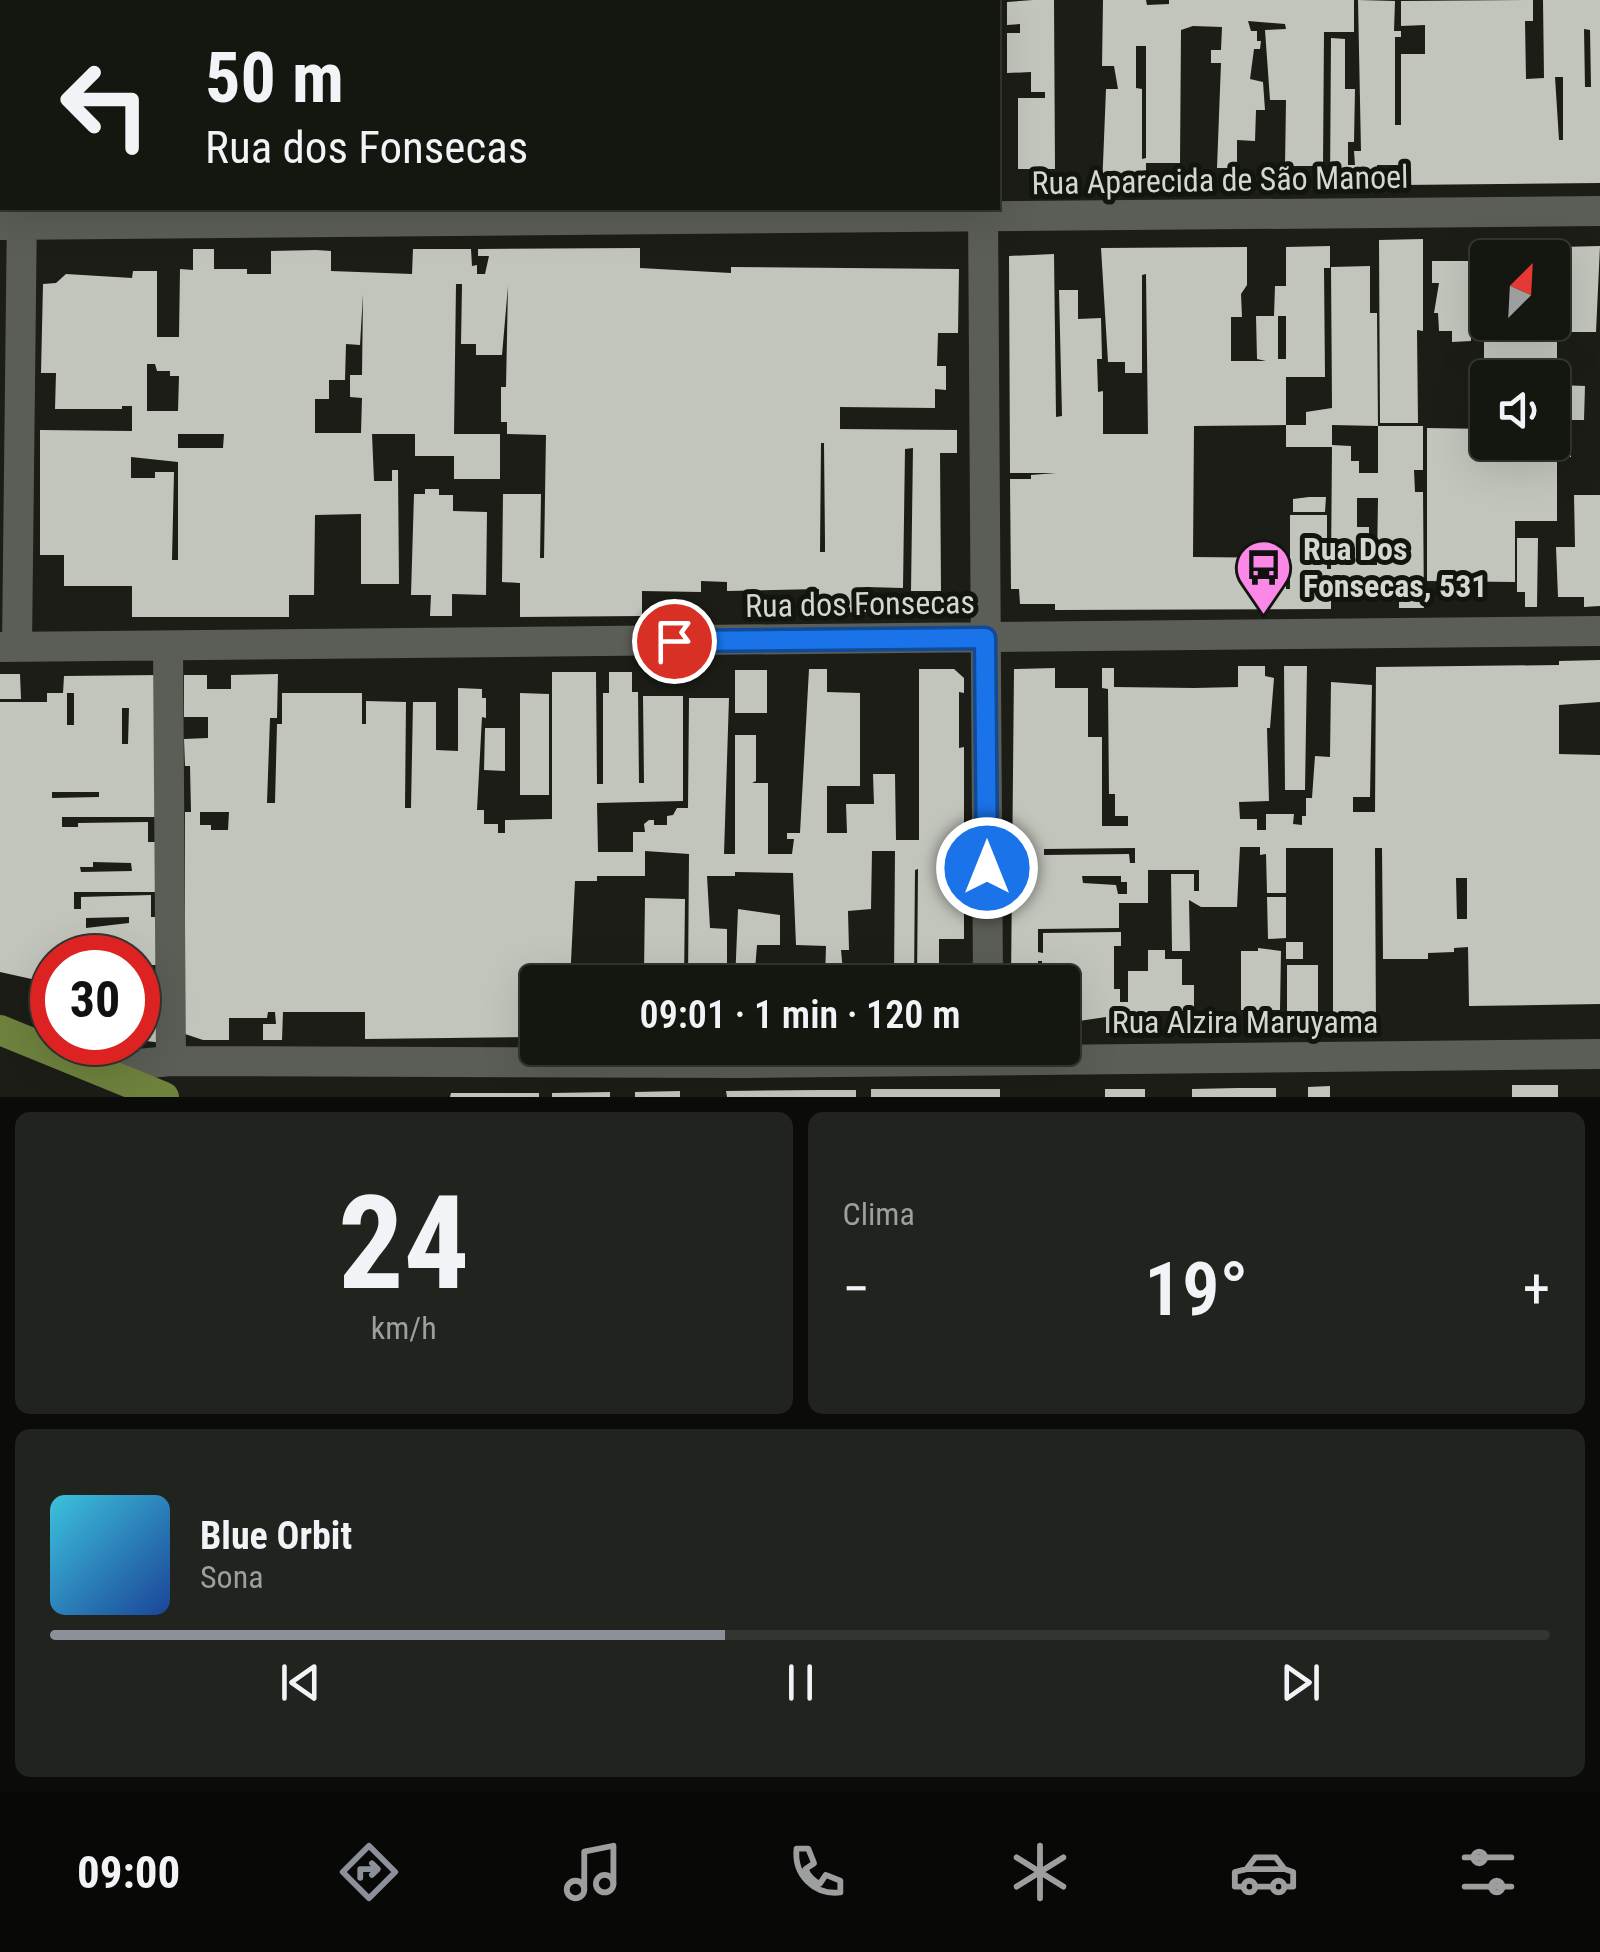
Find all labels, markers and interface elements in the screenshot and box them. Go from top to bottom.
text: 50 m [205,37,344,119]
icon: left [40,40,170,170]
text: Rua dos Fonsecas [205,121,528,174]
street label: Rua Aparecida de São Manoel [1031,158,1409,202]
north arrow [1470,240,1570,340]
map controls [1470,240,1570,460]
button: sound [1470,360,1570,460]
place label: Rua Dos Fonsecas, 531 [1303,530,1487,605]
bus stop icon: Rua Dos Fonsecas, 531 [1234,537,1294,616]
street label: Rua dos Fonsecas [745,583,975,625]
pin [632,599,717,684]
icon: arrive [647,614,702,669]
position arrow [935,816,1039,920]
speed limit sign: 30 [30,935,160,1065]
text: 09:01 · 1 min · 120 m [640,993,960,1037]
street label: Rua Alzira Maruyama [1112,1003,1378,1041]
text: 24 [338,1167,469,1320]
text: Clima [843,1195,915,1233]
text: 19° [1144,1245,1249,1333]
text: − [843,1257,870,1321]
text: + [1523,1257,1550,1321]
text: km/h [371,1309,437,1347]
text: Blue Orbit [200,1514,352,1558]
text: Sona [200,1558,263,1596]
icon: previous [273,1655,328,1710]
icon: pause [773,1655,828,1710]
icon: next [1273,1655,1328,1710]
icon: directions [334,1837,404,1907]
icon: music [558,1837,628,1907]
icon: phone [782,1837,852,1907]
icon: climate [1005,1837,1075,1907]
icon: car [1229,1837,1299,1907]
icon: filters [1453,1837,1523,1907]
text: 09:00 [77,1846,180,1899]

